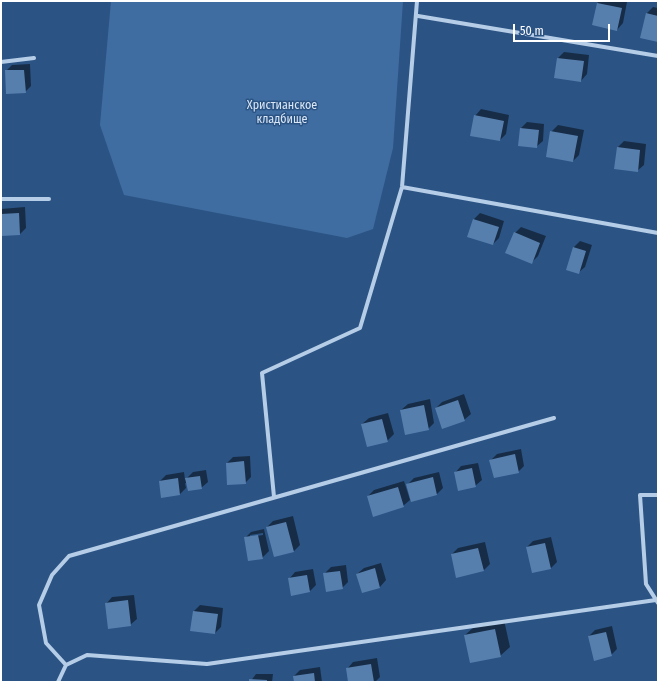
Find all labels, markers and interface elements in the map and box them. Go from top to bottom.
scale bar [515,16,612,42]
text: 50 m [520,24,544,38]
park label: Христианское кладбище [247,99,317,127]

